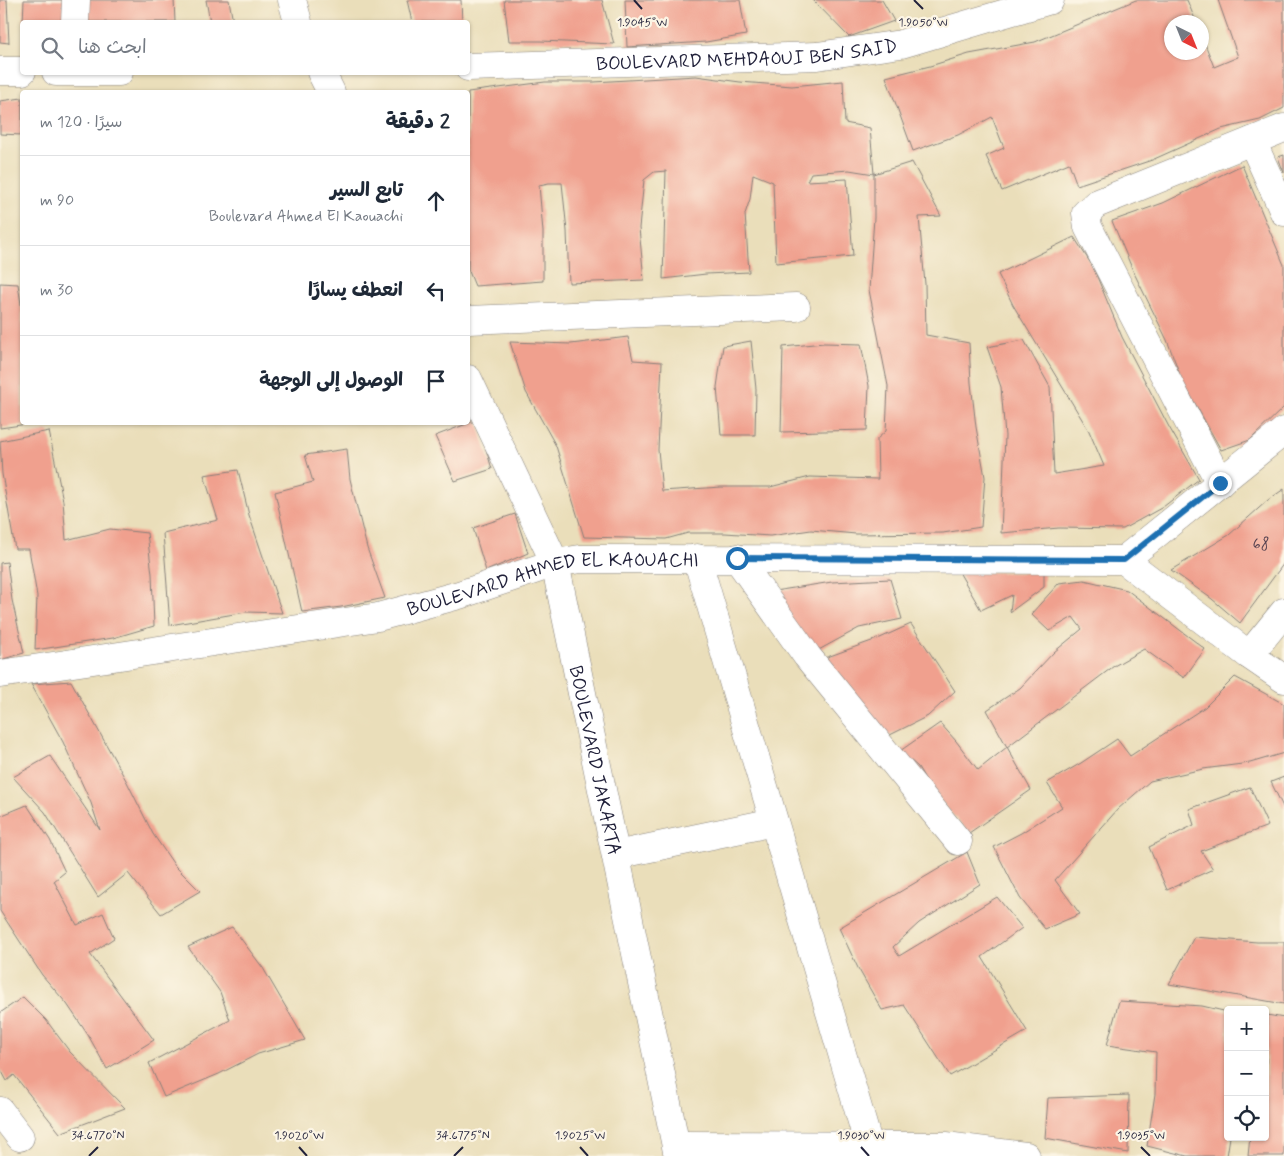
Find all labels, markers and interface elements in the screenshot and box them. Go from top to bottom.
text: 1.9045°W [617,15,667,31]
text: 1.9050°W [898,15,948,31]
north arrow [1164,15,1209,60]
search box [20,20,470,75]
icon: search [38,34,66,62]
street label: BOULEVARD MEHDAOUI BEN SAID [596,34,899,77]
text: ابحث هنا [78,35,147,60]
text: 2 دقيقة [386,108,450,136]
text: سيرًا · 120 m [40,112,122,133]
text: تابع السير [330,178,403,203]
icon: ahead [422,187,450,215]
text: 90 m [40,190,74,211]
text: Boulevard Ahmed El Kaouachi [209,206,403,227]
icon: left [422,277,450,305]
text: انعطف يسارًا [308,278,403,303]
text: 30 m [40,280,73,301]
icon: arrive [422,367,450,395]
text: الوصول إلى الوجهة [259,368,403,393]
route end [1209,472,1232,495]
house number: 68 [1253,534,1269,555]
route start [726,547,749,570]
street label: BOULEVARD AHMED EL KAOUACHI [404,548,699,623]
street label: BOULEVARD JAKARTA [563,663,626,858]
map controls [1224,1006,1269,1141]
button: + [1224,1006,1269,1051]
button: − [1224,1051,1269,1096]
button: locate [1224,1096,1269,1141]
text: 34.6770°N [71,1128,125,1144]
text: 1.9020°W [274,1128,324,1144]
text: 34.6775°N [436,1128,490,1144]
text: 1.9025°W [555,1128,605,1144]
text: 1.9030°W [837,1128,885,1144]
text: 1.9035°W [1117,1128,1165,1144]

